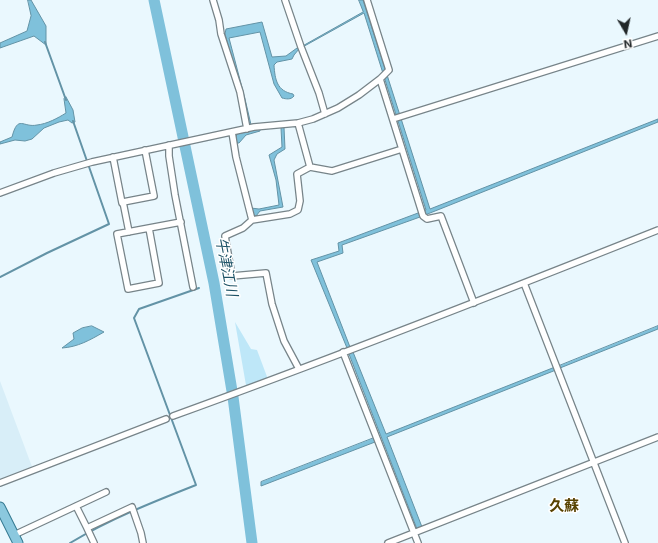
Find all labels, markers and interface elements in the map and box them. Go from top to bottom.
north arrow [606,12,646,52]
text: N [623,36,633,51]
water label: 牛津江川 [211,236,241,298]
district label: 久蘇 [549,497,579,515]

